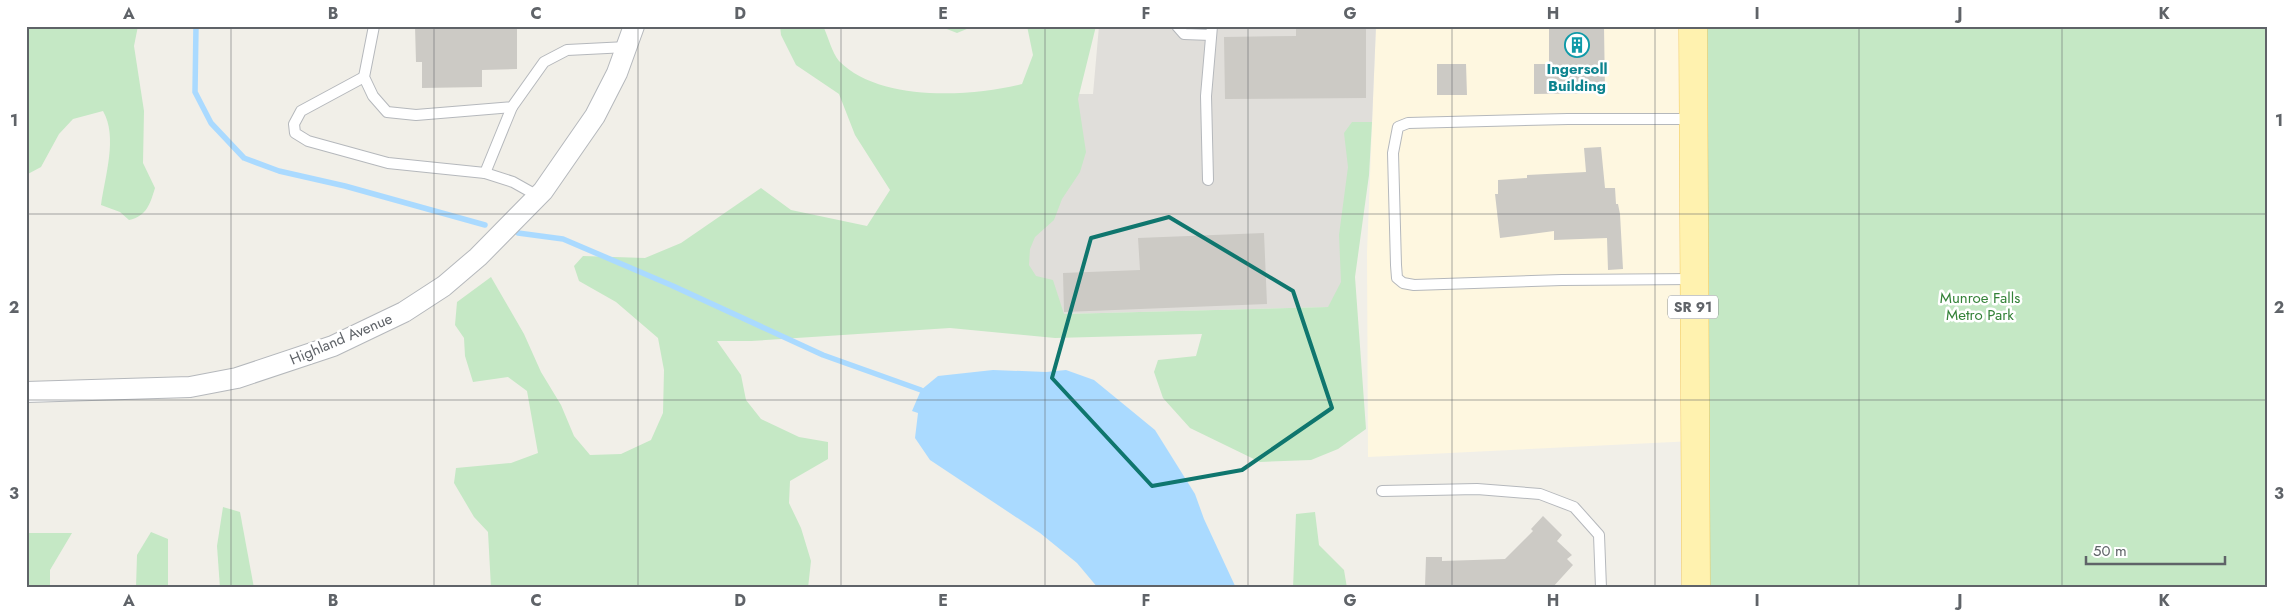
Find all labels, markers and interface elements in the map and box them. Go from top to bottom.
text: A [122,2,135,25]
text: B [328,2,338,25]
text: C [530,2,542,25]
text: D [734,2,746,25]
text: E [938,2,948,25]
text: F [1142,2,1150,25]
text: G [1343,2,1357,25]
text: H [1547,2,1559,25]
text: I [1754,2,1760,25]
text: J [1954,2,1963,25]
text: K [2158,2,2170,25]
building icon: Ingersoll Building [1564,32,1590,58]
place label: Ingersoll Building [1546,58,1608,97]
text: 1 [10,109,18,132]
text: 1 [2275,109,2283,132]
park label: Munroe Falls Metro Park [1940,287,2020,326]
text: 2 [9,296,19,319]
road number: SR 91 [1668,296,1718,318]
text: 2 [2274,296,2284,319]
street label: Highland Avenue [286,307,396,370]
text: 3 [9,482,19,505]
text: 3 [2274,482,2284,505]
scale bar [2086,534,2224,566]
text: 50 m [2093,540,2127,562]
text: A [122,589,135,612]
text: B [328,589,338,612]
text: C [530,589,542,612]
text: D [734,589,746,612]
text: E [938,589,948,612]
text: F [1142,589,1150,612]
text: G [1343,589,1357,612]
text: H [1547,589,1559,612]
text: I [1754,589,1760,612]
text: J [1954,589,1963,612]
text: K [2158,589,2170,612]

